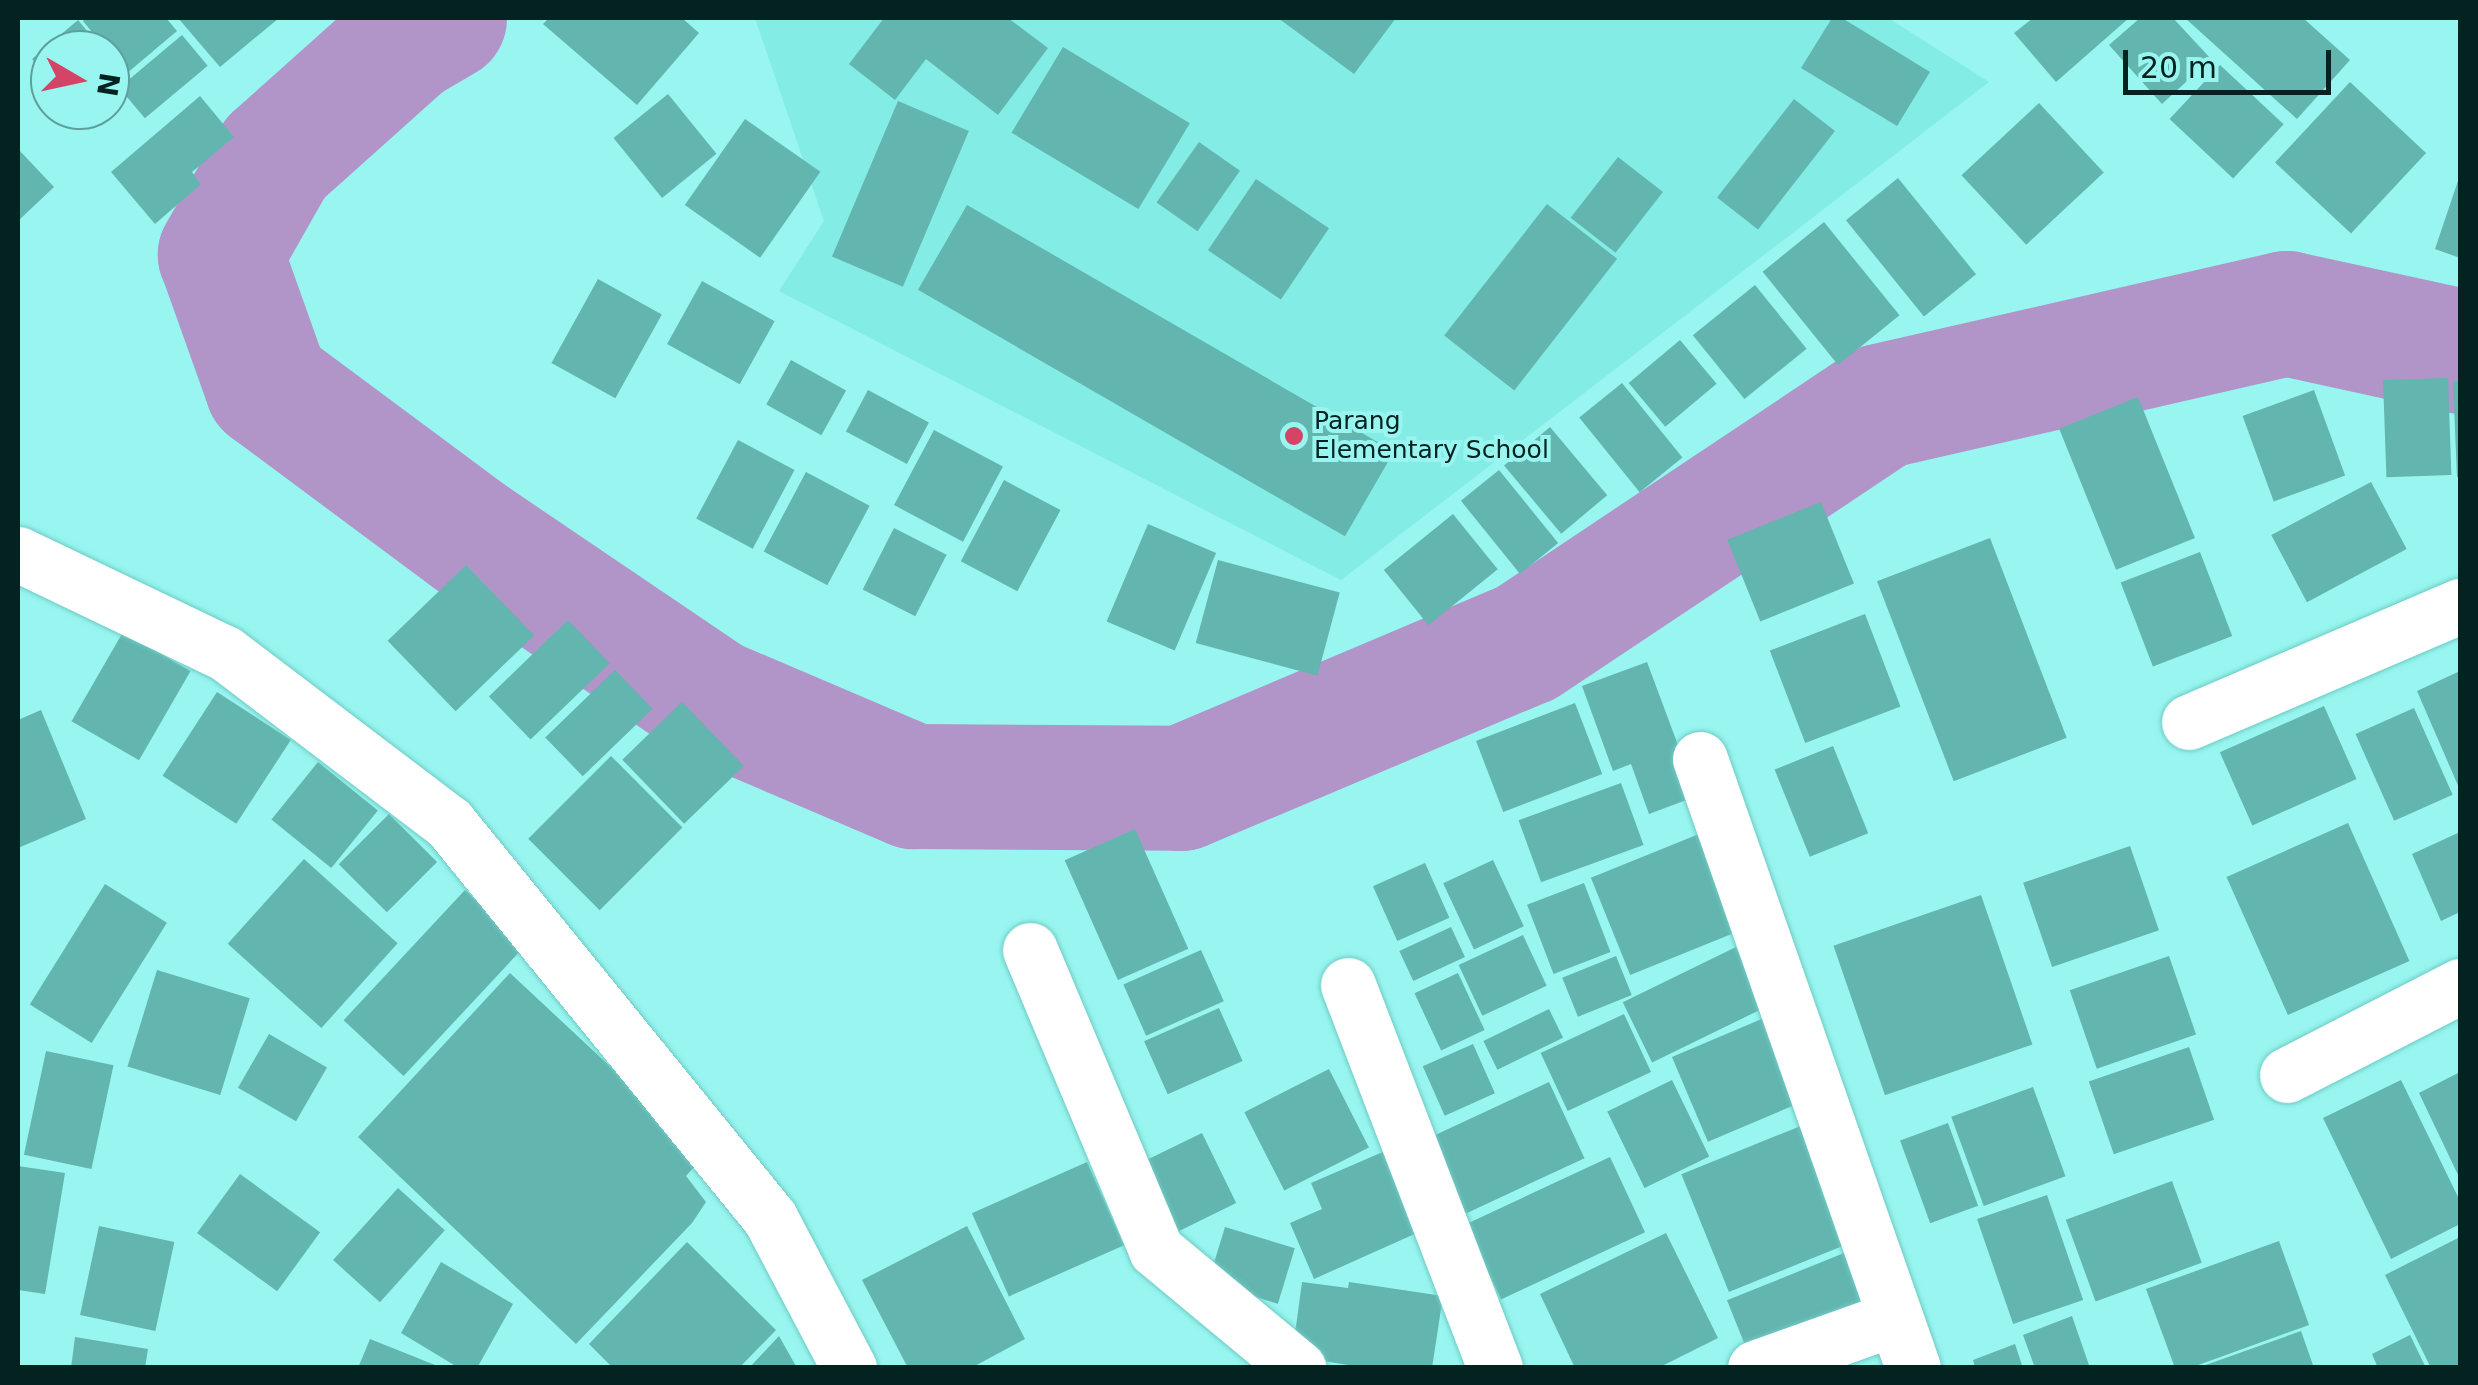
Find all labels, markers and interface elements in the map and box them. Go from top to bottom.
north arrow [30,30,130,130]
scale bar [2128,30,2336,92]
text: 20 m [2140,50,2217,85]
text: N [90,70,126,99]
place label: Parang Elementary School [1314,407,1549,466]
marker: Parang Elementary School [1283,425,1305,447]

